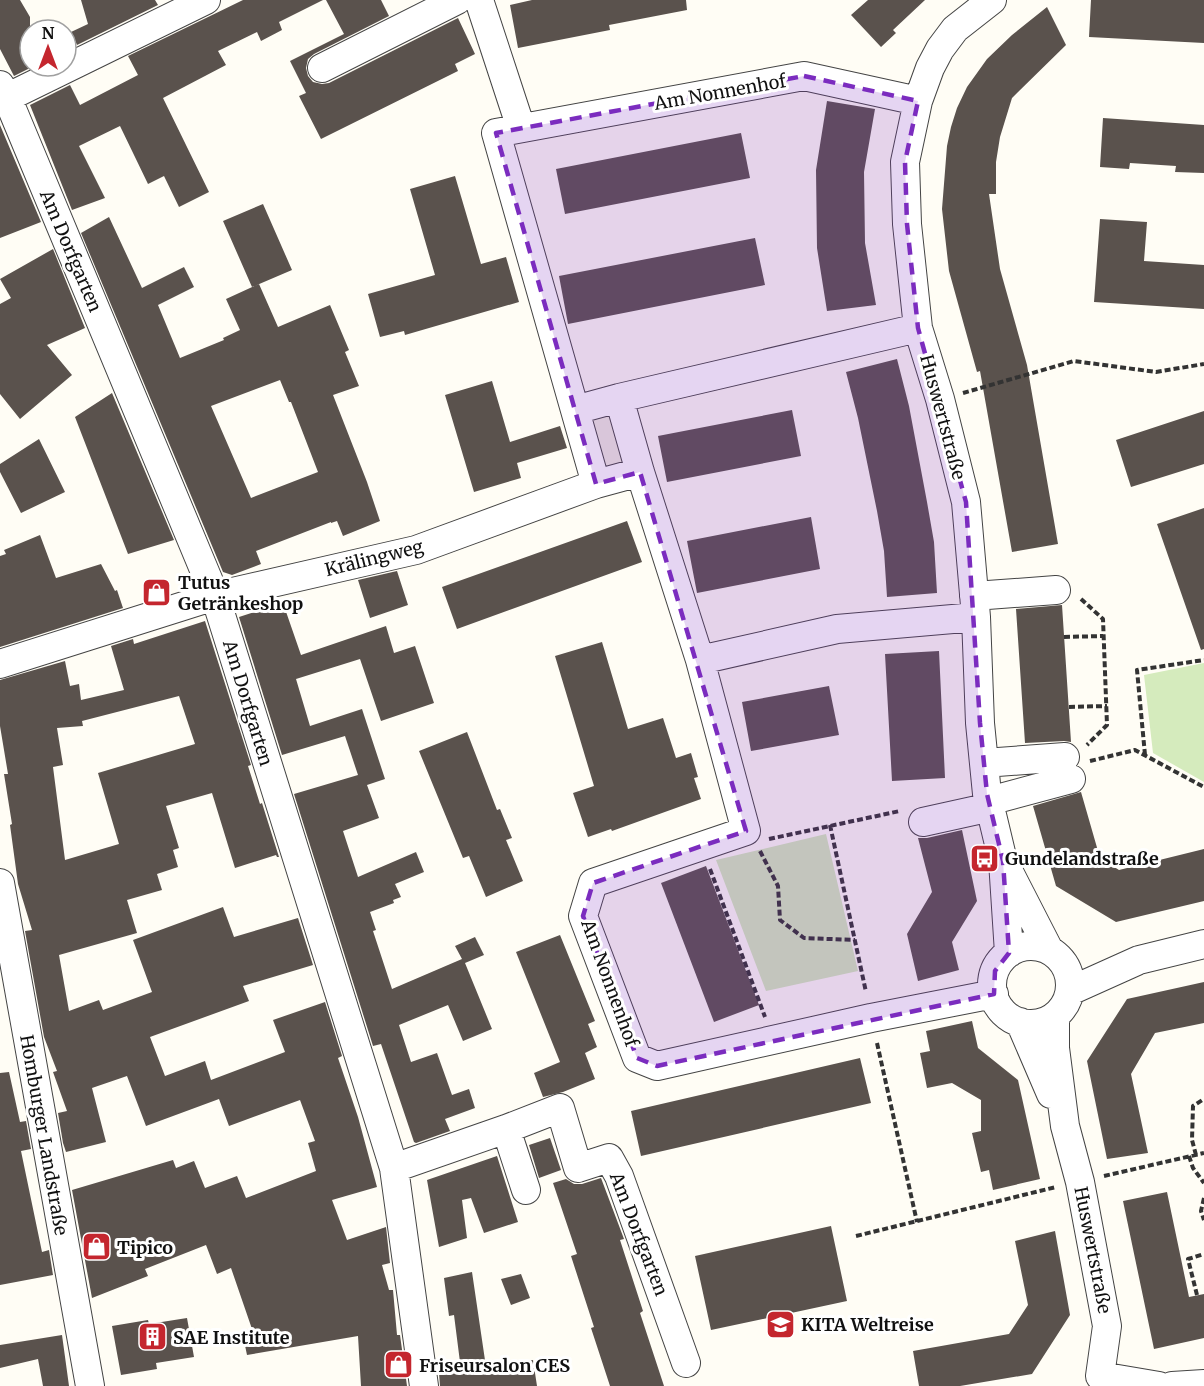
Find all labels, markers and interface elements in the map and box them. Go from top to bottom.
north arrow [18,18,78,78]
text: N [42,23,55,43]
street label: Am Nonnenhof [651,69,789,115]
street label: Am Dorfgarten [35,186,107,316]
street label: Huswertstraße [915,352,971,482]
street label: Krälingweg [322,535,426,581]
place label: Tutus Getränkeshop [178,571,303,615]
shop icon: Tutus Getränkeshop [141,576,173,608]
street label: Am Dorfgarten [218,636,278,769]
bus stop icon: Gundelandstraße [968,842,1000,874]
place label: Gundelandstraße [1005,847,1159,870]
street label: Am Nonnenhof [576,915,644,1051]
street label: Homburger Landstraße [15,1033,73,1237]
street label: Am Dorfgarten [605,1168,673,1299]
street label: Huswertstraße [1069,1185,1117,1315]
shop icon: Tipico [80,1231,112,1263]
place label: Tipico [117,1236,173,1259]
school or university icon: KITA Weltreise [764,1308,796,1340]
place label: KITA Weltreise [801,1313,934,1336]
building icon: SAE Institute [136,1321,168,1353]
place label: SAE Institute [173,1326,290,1349]
shop icon: Friseursalon CES [382,1349,414,1381]
place label: Friseursalon CES [419,1354,570,1377]

